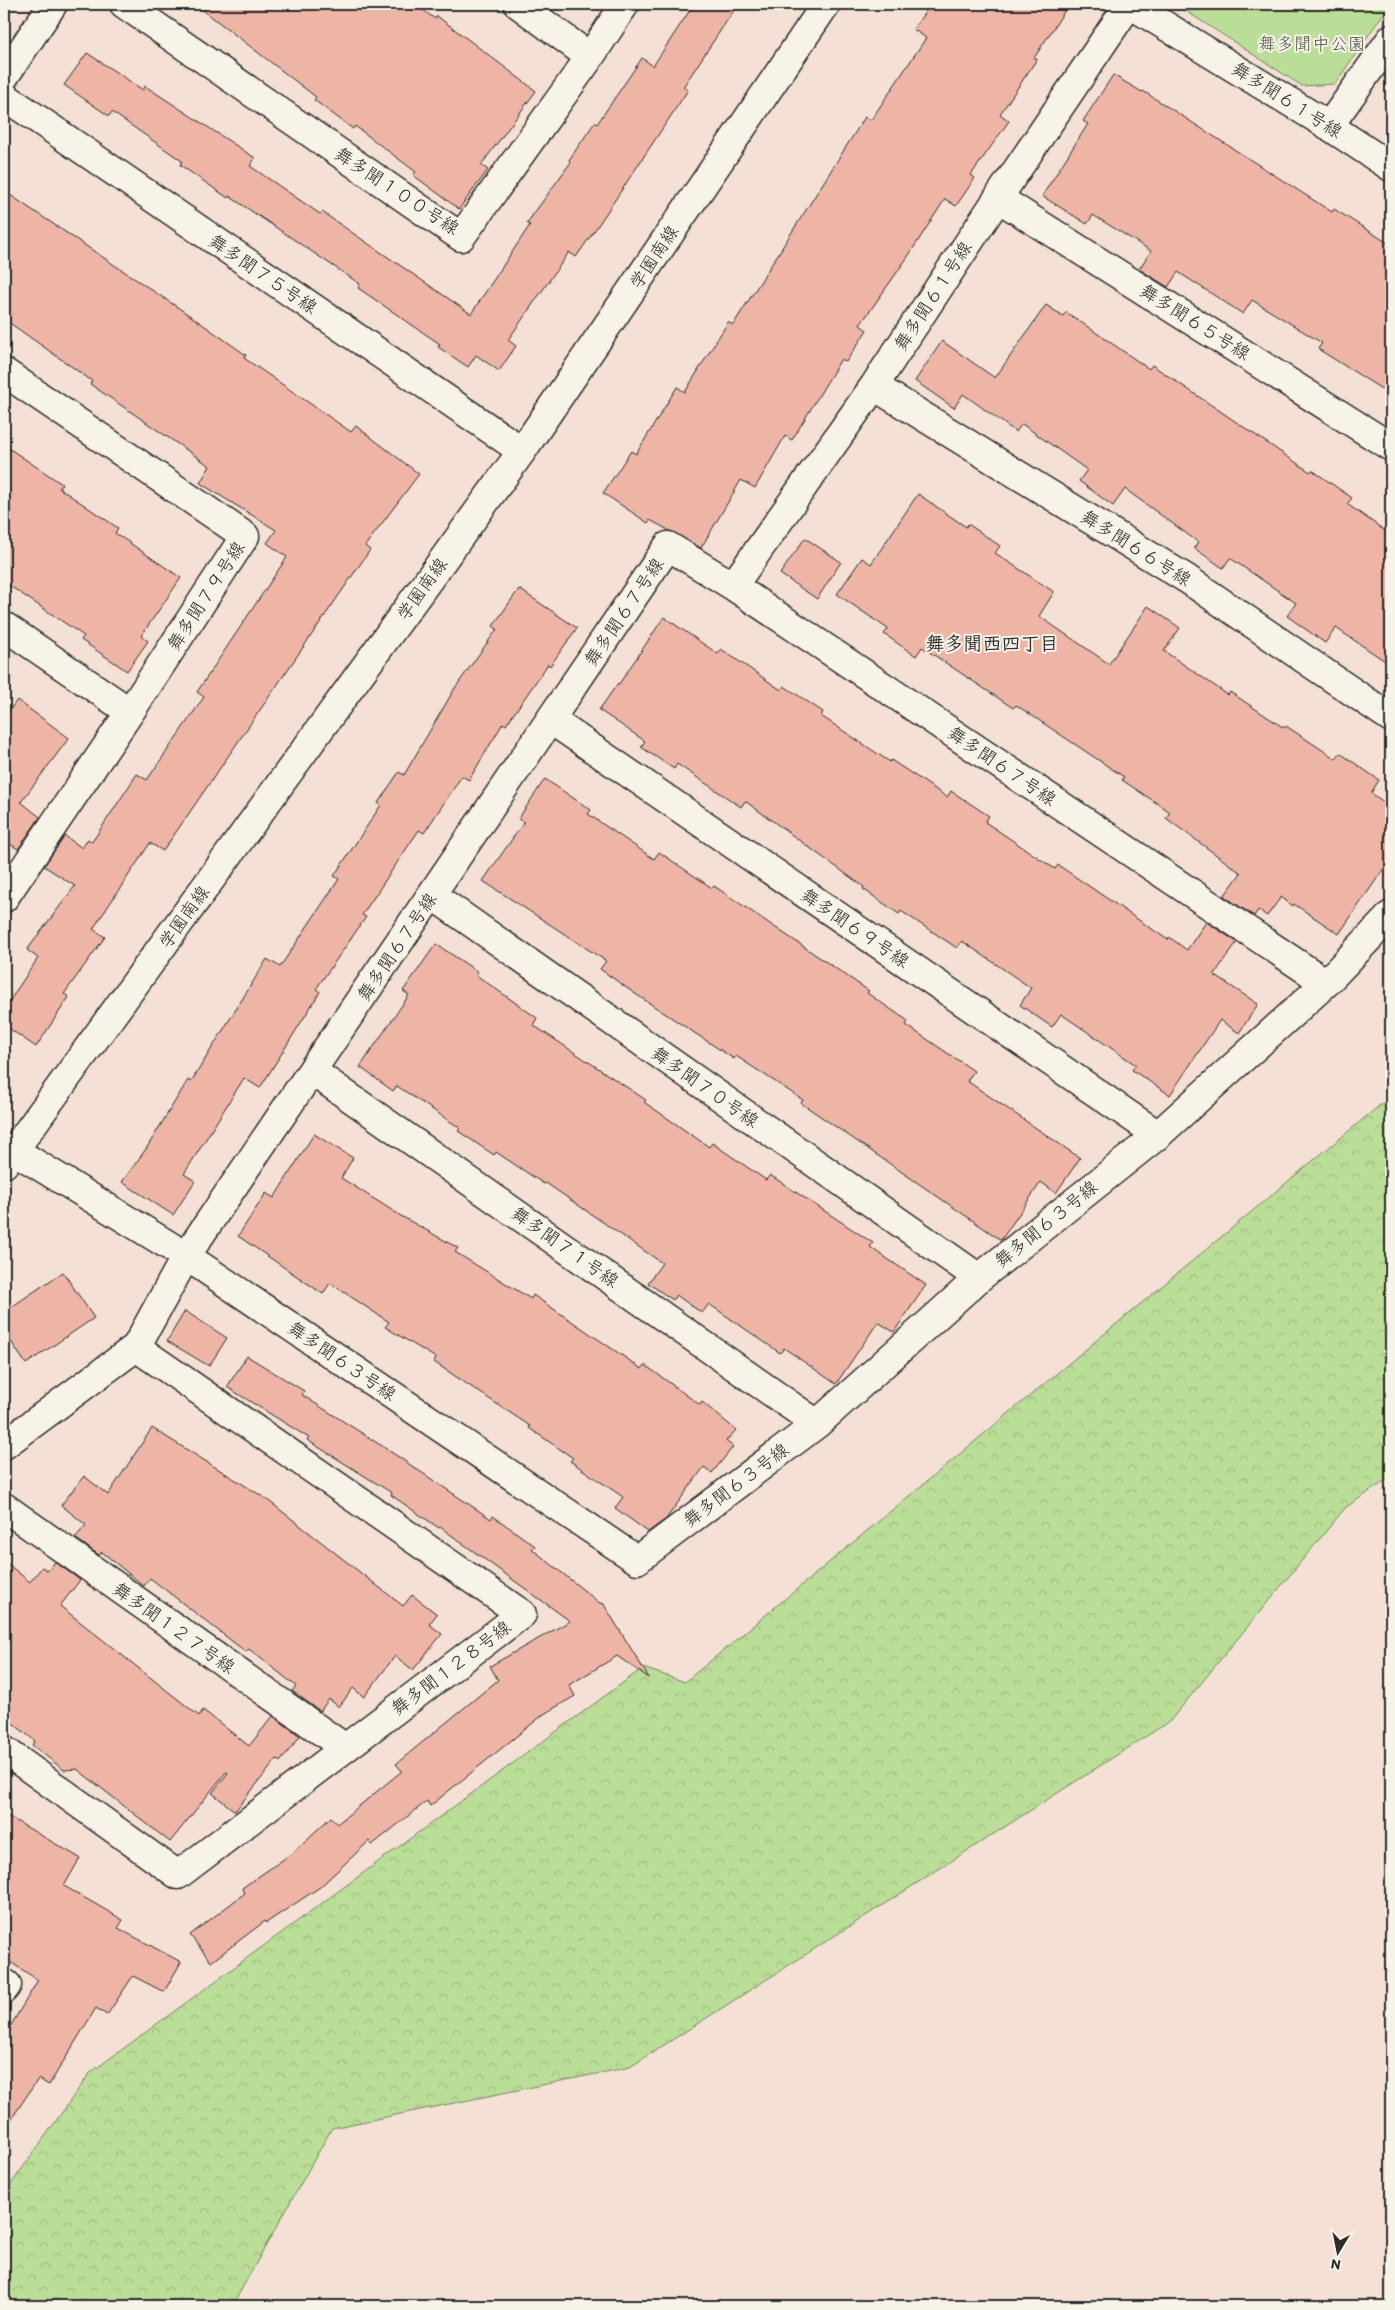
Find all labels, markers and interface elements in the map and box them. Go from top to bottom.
park label: 舞多聞中公園 [1258,33,1366,55]
street label: 舞多聞６１号線 [1228,57,1346,143]
street label: 舞多聞１００号線 [331,143,463,239]
street label: 学園南線 [625,221,683,293]
street label: 舞多聞７５号線 [205,230,321,318]
street label: 舞多聞６１号線 [889,237,977,355]
street label: 舞多聞６５号線 [1136,279,1254,365]
street label: 舞多聞６６号線 [1077,505,1195,591]
street label: 舞多聞７９号線 [162,537,250,655]
street label: 学園南線 [392,553,452,625]
street label: 舞多聞６７号線 [580,554,668,670]
district label: 舞多聞西四丁目 [925,632,1059,655]
street label: 舞多聞６７号線 [944,722,1060,810]
street label: 学園南線 [154,881,214,953]
street label: 舞多聞６９号線 [797,884,913,972]
street label: 舞多聞６７号線 [353,889,441,1005]
street label: 舞多聞７０号線 [647,1042,763,1132]
street label: 舞多聞６３号線 [990,1176,1102,1272]
street label: 舞多聞７１号線 [507,1202,623,1292]
street label: 舞多聞６３号線 [284,1317,400,1405]
street label: 舞多聞６３号線 [679,1438,793,1532]
street label: 舞多聞１２７号線 [109,1578,239,1678]
street label: 舞多聞１２８号線 [387,1616,515,1720]
north arrow [1312,2228,1362,2278]
text: N [1330,2255,1342,2274]

